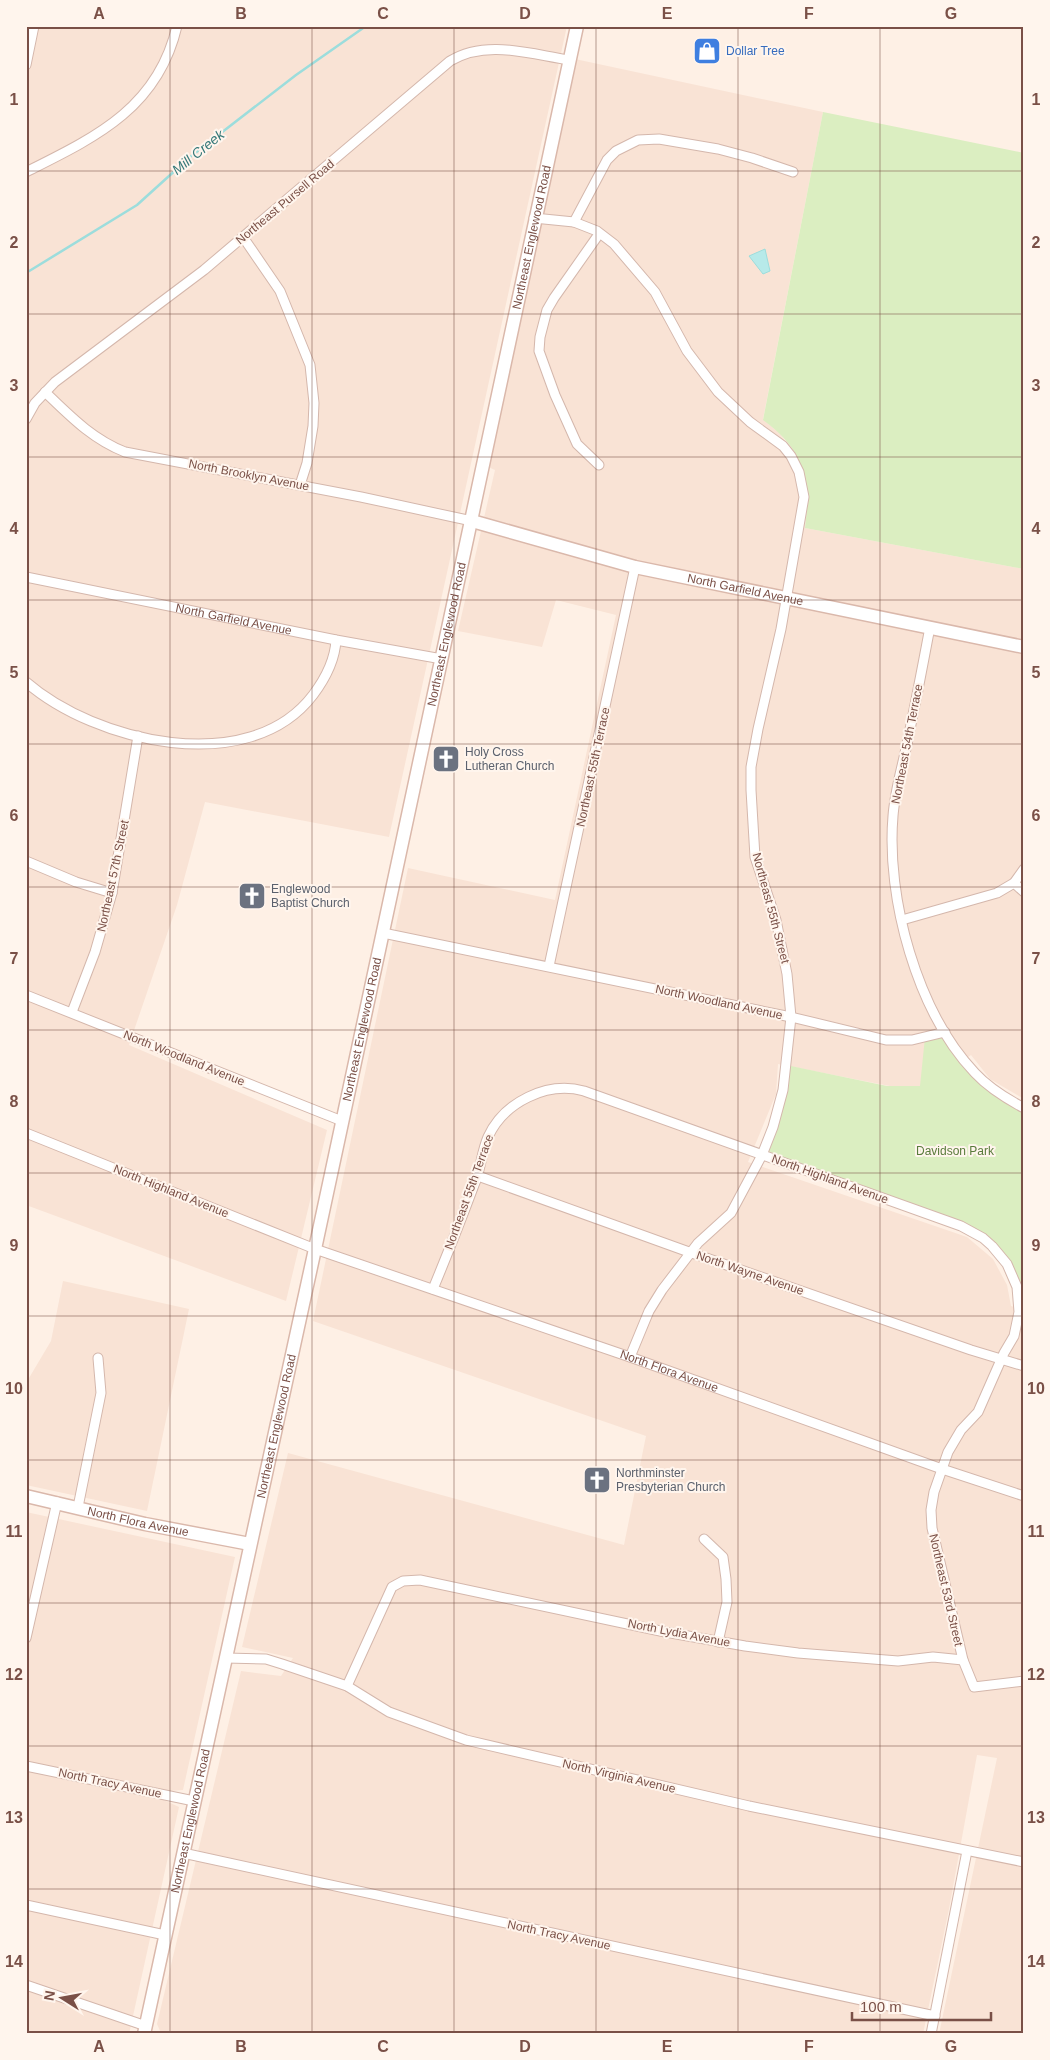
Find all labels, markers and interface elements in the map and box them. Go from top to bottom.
text: A [93,5,105,22]
text: B [235,5,247,22]
text: C [377,5,389,22]
text: D [519,5,531,22]
text: E [662,5,673,22]
text: F [804,5,814,22]
text: G [945,5,957,22]
shop icon: Dollar Tree [692,36,722,66]
place label: Dollar Tree [726,44,785,58]
text: 1 [10,91,19,108]
text: 1 [1032,91,1041,108]
water label: Mill Creek [169,126,228,178]
street label: Northeast Pursell Road [233,157,337,247]
street label: Northeast Englewood Road [509,164,554,311]
text: 2 [10,234,19,251]
text: 2 [1032,234,1041,251]
text: 3 [10,377,19,394]
text: 3 [1032,377,1041,394]
street label: North Brooklyn Avenue [188,456,311,494]
text: 4 [10,520,19,537]
text: 4 [1032,520,1041,537]
street label: Northeast Englewood Road [424,561,469,708]
street label: North Garfield Avenue [686,571,805,608]
street label: North Garfield Avenue [175,601,293,638]
text: 5 [10,664,19,681]
text: 5 [1032,664,1041,681]
street label: Northeast 54th Terrace [889,683,926,805]
street label: Northeast 55th Terrace [573,706,613,828]
church icon: Holy Cross Lutheran Church [431,744,461,774]
place label: Holy Cross Lutheran Church [465,745,554,773]
text: 6 [10,807,19,824]
text: 6 [1032,807,1041,824]
street label: Northeast 57th Street [94,818,132,933]
street label: Northeast 55th Street [749,851,793,966]
church icon: Englewood Baptist Church [237,881,267,911]
place label: Englewood Baptist Church [271,882,350,910]
text: 7 [10,950,19,967]
text: 7 [1032,950,1041,967]
street label: Northeast Englewood Road [340,956,384,1103]
street label: North Woodland Avenue [654,982,784,1022]
street label: North Woodland Avenue [121,1027,247,1089]
text: 8 [10,1093,19,1110]
text: 8 [1032,1093,1041,1110]
street label: Northeast 55th Terrace [442,1132,497,1252]
park label: Davidson Park [916,1144,995,1158]
street label: North Highland Avenue [770,1151,891,1207]
street label: North Highland Avenue [111,1161,231,1221]
text: 9 [10,1237,19,1254]
text: 9 [1032,1237,1041,1254]
street label: North Wayne Avenue [694,1248,806,1298]
street label: North Flora Avenue [618,1347,720,1395]
street label: Northeast Englewood Road [254,1353,299,1500]
text: 10 [5,1380,23,1397]
text: 10 [1027,1380,1045,1397]
church icon: Northminster Presbyterian Church [582,1465,612,1495]
place label: Northminster Presbyterian Church [616,1466,725,1494]
street label: North Flora Avenue [86,1504,190,1539]
text: 11 [6,1523,23,1540]
text: 11 [1028,1523,1045,1540]
street label: Northeast 53rd Street [926,1533,966,1648]
street label: North Lydia Avenue [627,1616,732,1650]
text: 12 [5,1666,23,1683]
text: 12 [1027,1666,1045,1683]
street label: Northeast Englewood Road [168,1748,213,1894]
street label: North Virginia Avenue [561,1756,677,1796]
street label: North Tracy Avenue [57,1765,163,1801]
text: 13 [5,1809,23,1826]
text: 13 [1027,1809,1045,1826]
street label: North Tracy Avenue [506,1917,612,1953]
text: 14 [5,1953,23,1970]
text: 14 [1027,1953,1045,1970]
north arrow [38,1972,88,2022]
text: N [40,1989,58,2002]
scale bar [852,1990,991,2022]
text: 100 m [860,1998,902,2015]
text: A [93,2038,105,2055]
text: B [235,2038,247,2055]
text: C [377,2038,389,2055]
text: D [519,2038,531,2055]
text: E [662,2038,673,2055]
text: F [804,2038,814,2055]
text: G [945,2038,957,2055]

